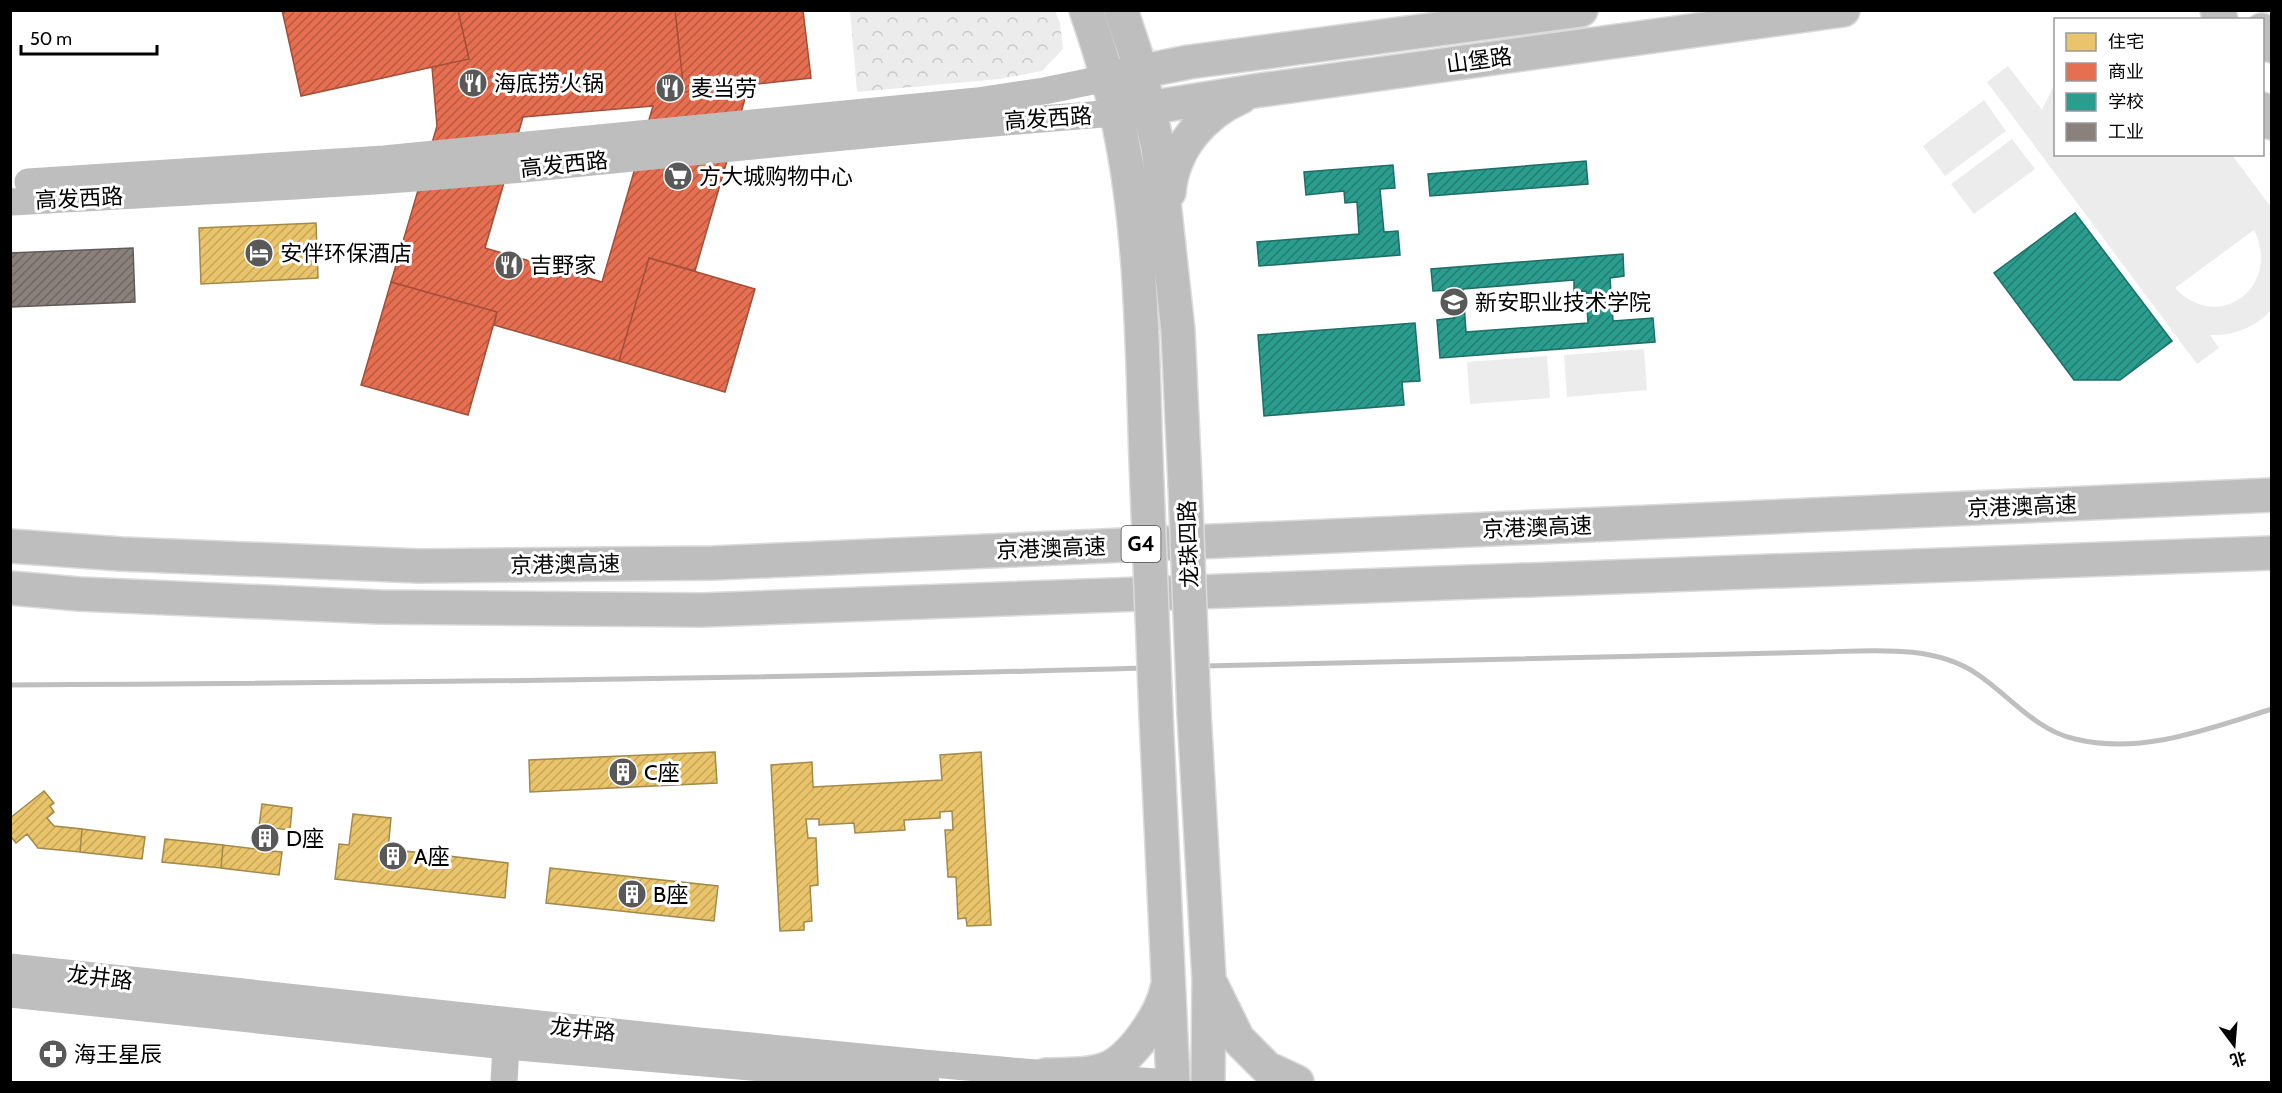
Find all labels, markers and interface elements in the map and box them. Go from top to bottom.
scale bar [21,18,158,56]
legend [2054,18,2264,156]
text: 50 m [30,28,72,50]
text: 住宅 [2108,31,2144,53]
street label: 山堡路 [1445,43,1514,78]
text: 商业 [2108,61,2144,83]
restaurant icon: 海底捞火锅 [457,67,489,99]
place label: 海底捞火锅 [494,70,604,97]
restaurant icon: 麦当劳 [654,72,686,104]
place label: 麦当劳 [691,75,757,102]
text: 学校 [2108,91,2144,113]
street label: 高发西路 [1003,102,1093,135]
text: 工业 [2108,121,2144,143]
street label: 高发西路 [519,146,609,183]
supermarket icon: 方大城购物中心 [662,160,694,192]
place label: 方大城购物中心 [699,163,853,190]
street label: 高发西路 [34,183,124,214]
hotel icon: 安伴环保酒店 [243,237,275,269]
place label: 安伴环保酒店 [280,240,412,267]
restaurant icon: 吉野家 [493,249,525,281]
place label: 吉野家 [530,252,596,279]
school or university icon: 新安职业技术学院 [1438,286,1470,318]
place label: 新安职业技术学院 [1475,289,1651,316]
street label: 京港澳高速 [1967,491,2077,522]
street label: 龙珠四路 [1173,500,1204,588]
street label: 京港澳高速 [1482,512,1592,543]
road number: G4 [1122,526,1160,562]
street label: 京港澳高速 [996,533,1106,564]
street label: 京港澳高速 [510,550,620,579]
building icon: C座 [607,756,639,788]
place label: C座 [644,759,680,786]
building icon: D座 [249,822,281,854]
place label: D座 [286,825,324,852]
building icon: A座 [377,840,409,872]
place label: A座 [414,843,450,870]
building icon: B座 [616,878,648,910]
place label: B座 [653,881,688,908]
street label: 龙井路 [66,960,134,995]
street label: 龙井路 [549,1013,617,1046]
north arrow [2204,1015,2264,1075]
pharmacy icon: 海王星辰 [37,1038,69,1070]
place label: 海王星辰 [74,1041,162,1068]
text: 北 [2228,1048,2248,1070]

